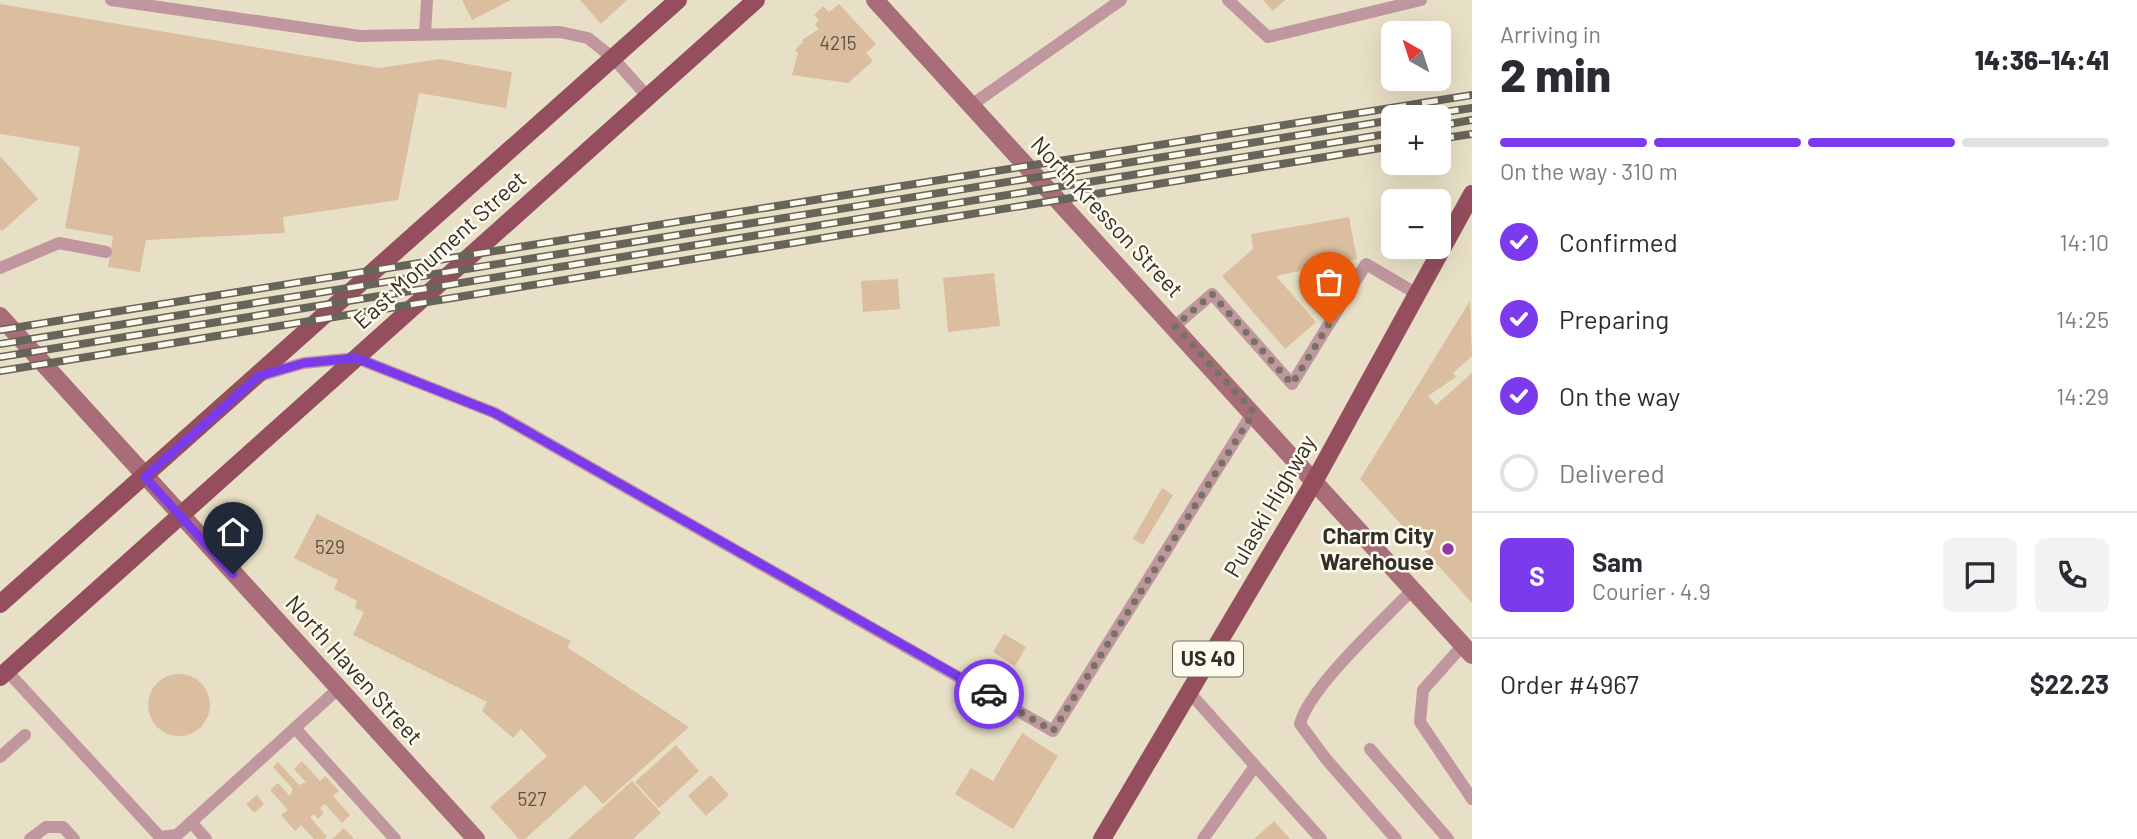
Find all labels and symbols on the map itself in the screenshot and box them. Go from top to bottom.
north arrow [1381,21,1451,91]
house number: 4215 [820,31,856,54]
street label: North Kresson Street [1026,130,1190,303]
street label: East Monument Street [347,164,531,334]
pin [1299,252,1359,324]
street label: Pulaski Highway [1217,429,1321,582]
pin [203,502,263,574]
place label: Charm City Warehouse [1320,521,1434,575]
house number: 529 [315,535,345,558]
marker: Charm City Warehouse [1440,541,1456,557]
street label: North Haven Street [280,589,429,750]
road number: US 40 [1173,642,1243,676]
courier [954,659,1024,729]
house number: 527 [518,787,546,810]

